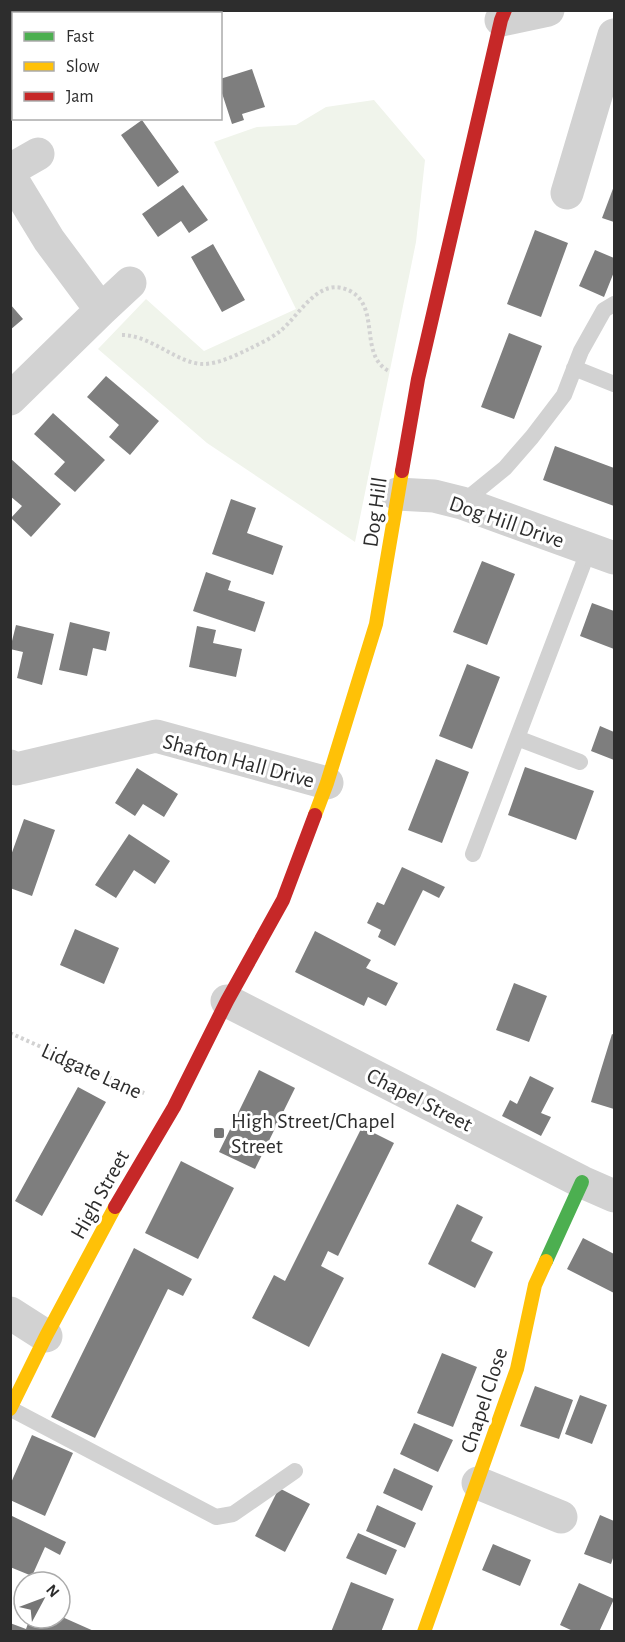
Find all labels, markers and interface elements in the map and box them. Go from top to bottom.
legend [12,12,222,120]
text: Fast [66,28,94,46]
text: Slow [66,58,99,76]
text: Jam [66,88,94,106]
street label: Dog Hill [359,476,391,549]
street label: Dog Hill Drive [446,492,567,552]
street label: Shafton Hall Drive [161,730,317,792]
street label: Lidgate Lane [38,1039,145,1103]
street label: Chapel Street [363,1064,476,1136]
place label: High Street/Chapel Street [231,1110,395,1157]
marker: High Street/Chapel Street [212,1126,226,1140]
street label: High Street [67,1146,133,1243]
street label: Chapel Close [457,1345,511,1456]
north arrow [12,1570,72,1630]
text: N [43,1581,62,1600]

